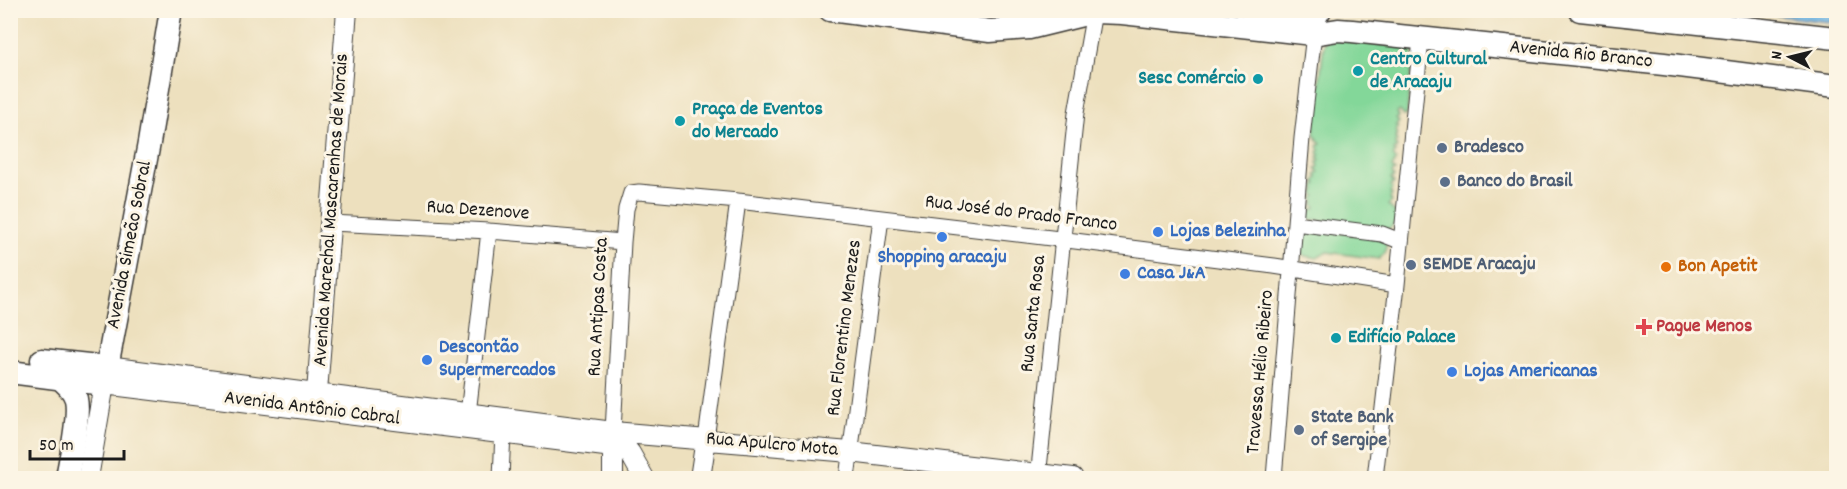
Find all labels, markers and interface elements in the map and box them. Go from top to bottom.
north arrow [1760,27,1820,87]
street label: Avenida Rio Branco [1508,34,1654,76]
place label: Centro Cultural de Aracaju [1370,46,1487,97]
text: N [1766,50,1790,61]
street label: Avenida Marechal Mascarenhas de Morais [307,53,357,367]
marker: Centro Cultural de Aracaju [1351,64,1365,78]
place label: Sesc Comércio [1138,65,1246,93]
marker: Sesc Comércio [1251,72,1265,86]
place label: Praça de Eventos do Mercado [692,96,823,147]
marker: Praça de Eventos do Mercado [673,114,687,128]
place label: Bradesco [1454,134,1524,162]
marker: Bradesco [1435,141,1449,155]
street label: Avenida Simeão Sobral [100,158,160,331]
place label: Banco do Brasil [1457,168,1573,196]
marker: Banco do Brasil [1438,175,1452,189]
street label: Rua José do Prado Franco [923,188,1119,240]
street label: Rua Dezenove [426,193,531,229]
place label: Lojas Belezinha [1170,218,1286,246]
marker: Lojas Belezinha [1151,225,1165,239]
marker: Shopping aracaju [935,230,949,244]
street label: Rua Antipas Costa [581,236,617,377]
street label: Rua Florentino Menezes [820,238,870,418]
place label: Shopping aracaju [877,244,1007,272]
place label: SEMDE Aracaju [1423,251,1536,279]
street label: Rua Santa Rosa [1014,253,1054,374]
place label: Bon Apetit [1678,253,1758,281]
marker: SEMDE Aracaju [1404,258,1418,272]
place label: Casa J&A [1137,260,1206,288]
marker: Bon Apetit [1659,260,1673,274]
marker: Casa J&A [1118,267,1132,281]
street label: Travessa Hélio Ribeiro [1240,289,1282,455]
place label: Pague Menos [1656,313,1752,341]
marker: Pague Menos [1637,320,1651,334]
place label: Edifício Palace [1348,324,1456,352]
marker: Edifício Palace [1329,331,1343,345]
place label: Descontão Supermercados [439,334,556,385]
marker: Descontão Supermercados [420,353,434,367]
place label: Lojas Americanas [1464,358,1598,386]
marker: Lojas Americanas [1445,365,1459,379]
street label: Avenida Antônio Cabral [223,384,402,434]
place label: State Bank of Sergipe [1311,404,1394,455]
scale bar [30,423,124,461]
marker: State Bank of Sergipe [1292,423,1306,437]
street label: Rua Apulcro Mota [705,425,840,465]
text: 50 m [39,434,74,459]

